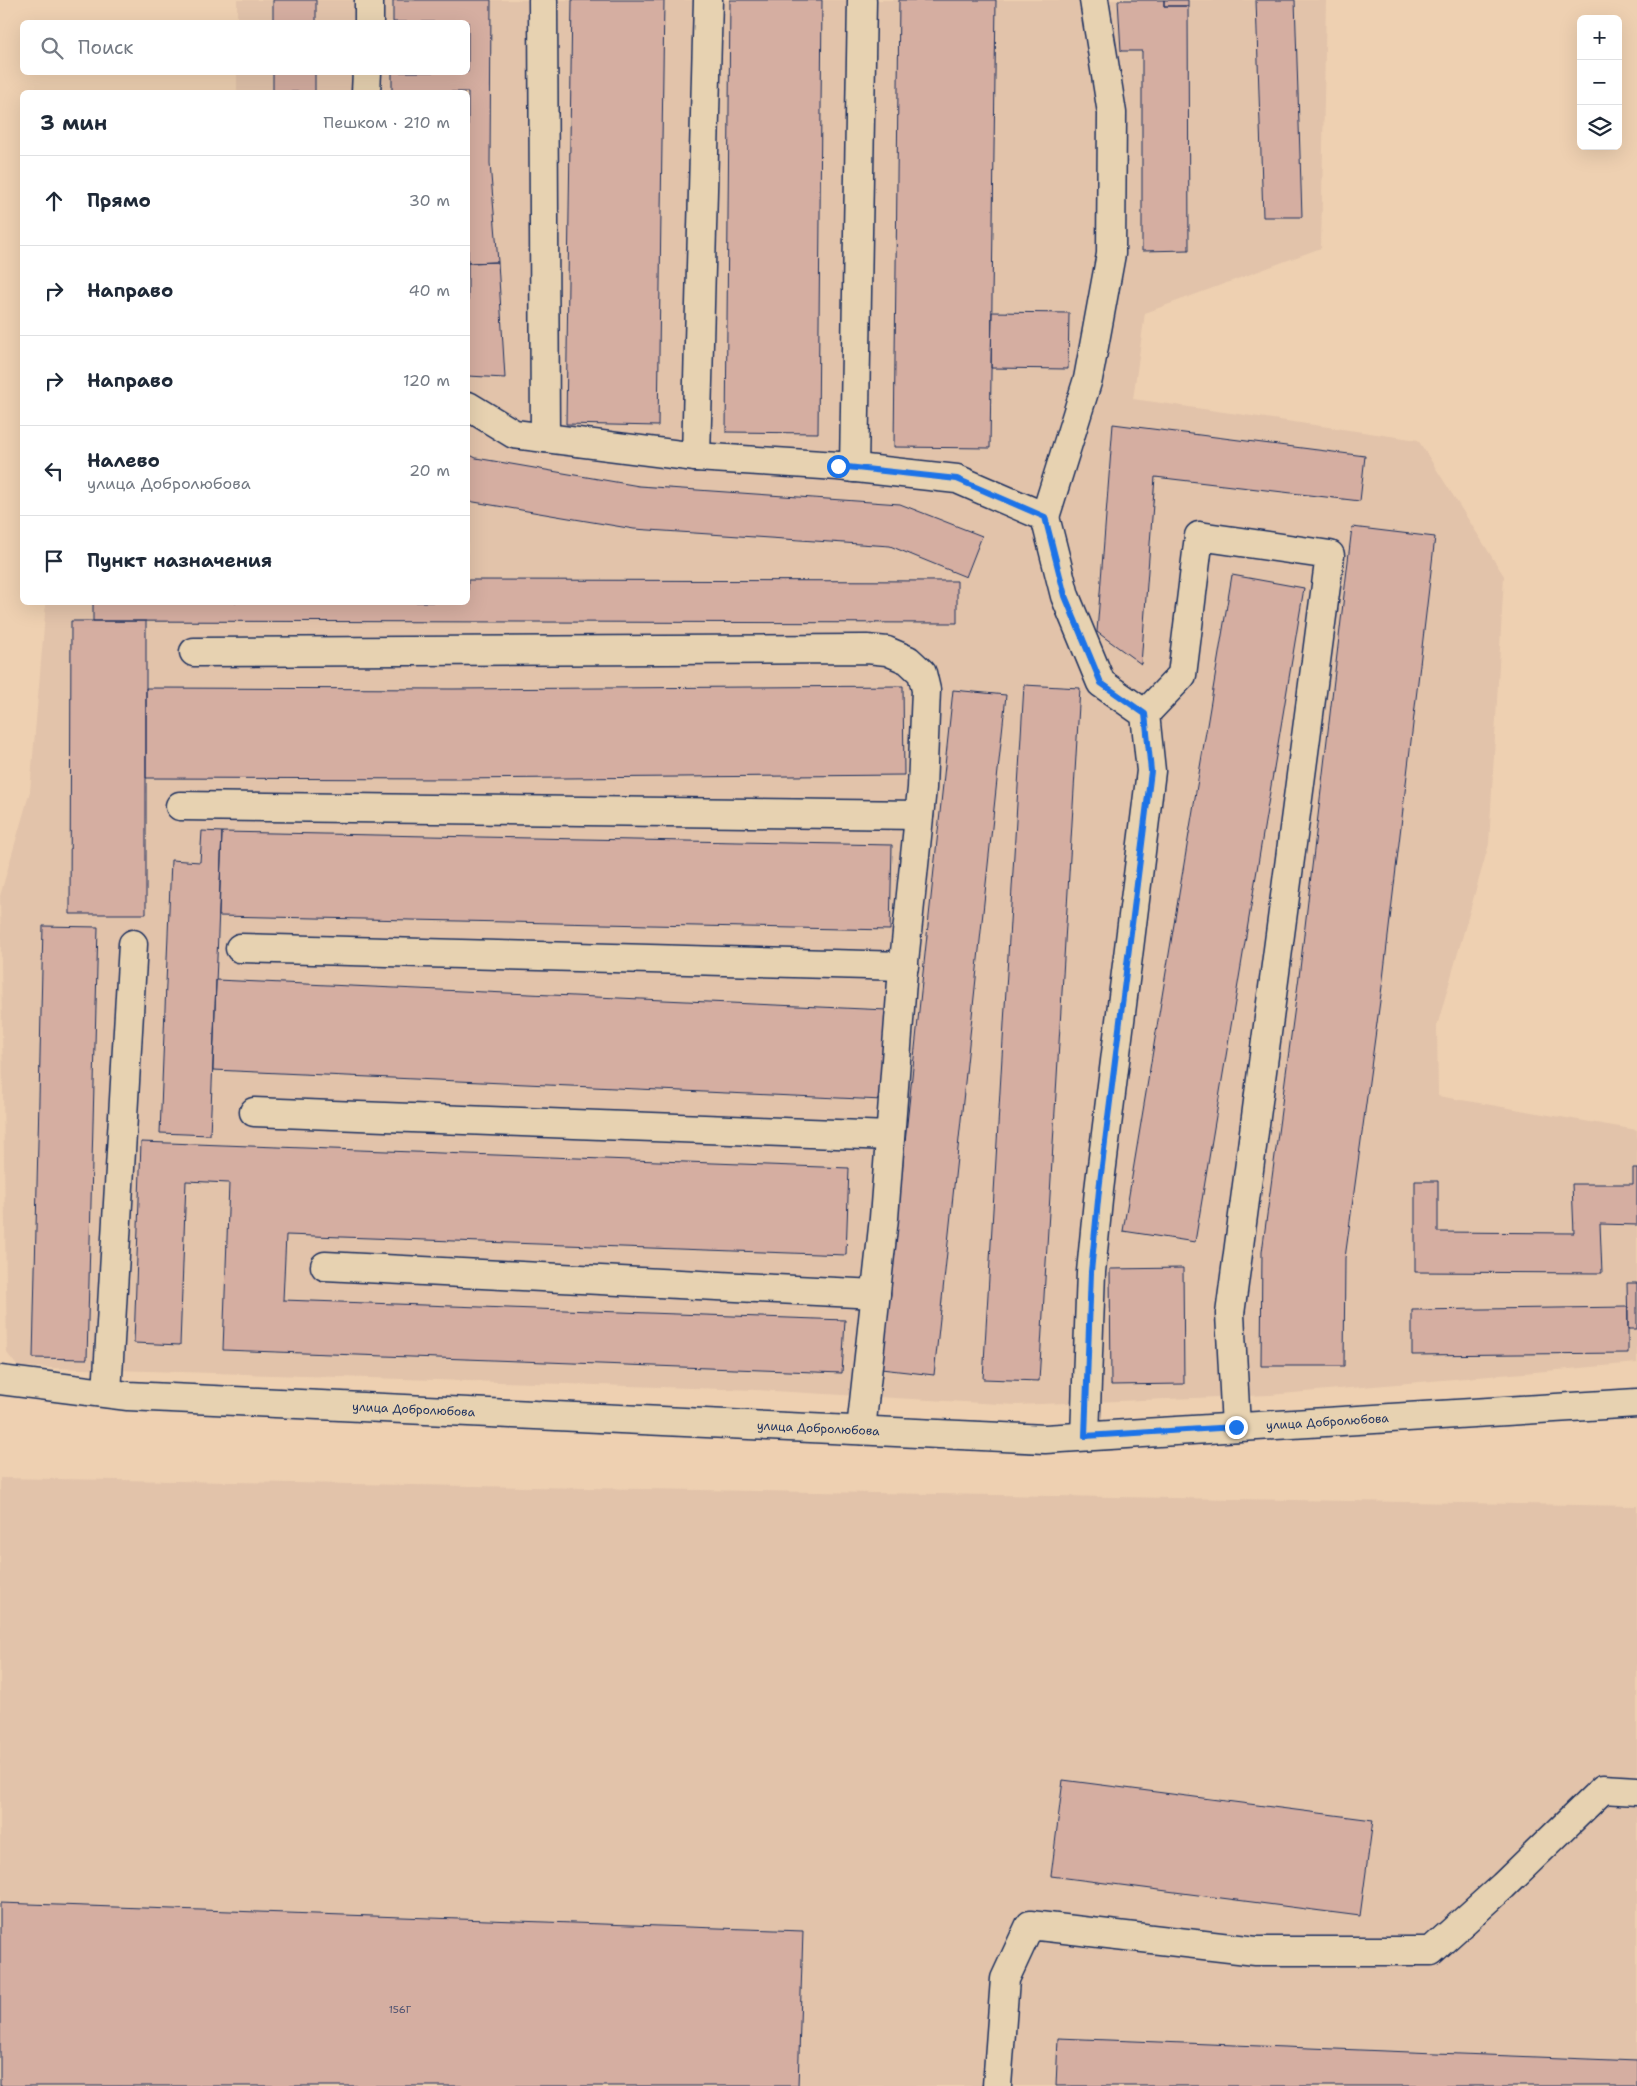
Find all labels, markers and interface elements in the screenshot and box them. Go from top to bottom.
map controls [1577,15,1622,150]
button: + [1577,15,1622,60]
search box [20,20,470,75]
icon: search [38,34,66,62]
text: Поиск [78,35,133,60]
button: − [1577,60,1622,105]
button: layers [1577,105,1622,150]
text: 3 мин [40,109,107,137]
text: Пешком · 210 m [324,112,450,133]
icon: ahead [40,187,68,215]
text: Прямо [87,188,151,213]
text: 30 m [409,190,450,211]
icon: right [40,277,68,305]
text: Направо [87,278,173,303]
text: 40 m [408,280,450,301]
icon: right [40,367,68,395]
text: Направо [87,368,173,393]
text: 120 m [403,370,450,391]
text: Налево [87,448,160,473]
route start [827,455,850,478]
icon: left [40,457,68,485]
text: 20 m [409,460,450,481]
text: улица Добролюбова [87,473,251,494]
icon: arrive [40,547,68,575]
text: Пункт назначения [87,548,272,573]
street label: улица Добролюбова [352,1399,476,1420]
street label: улица Добролюбова [1266,1410,1390,1434]
route end [1225,1416,1248,1439]
street label: улица Добролюбова [756,1417,881,1439]
house number: 156Г [389,2003,412,2016]

